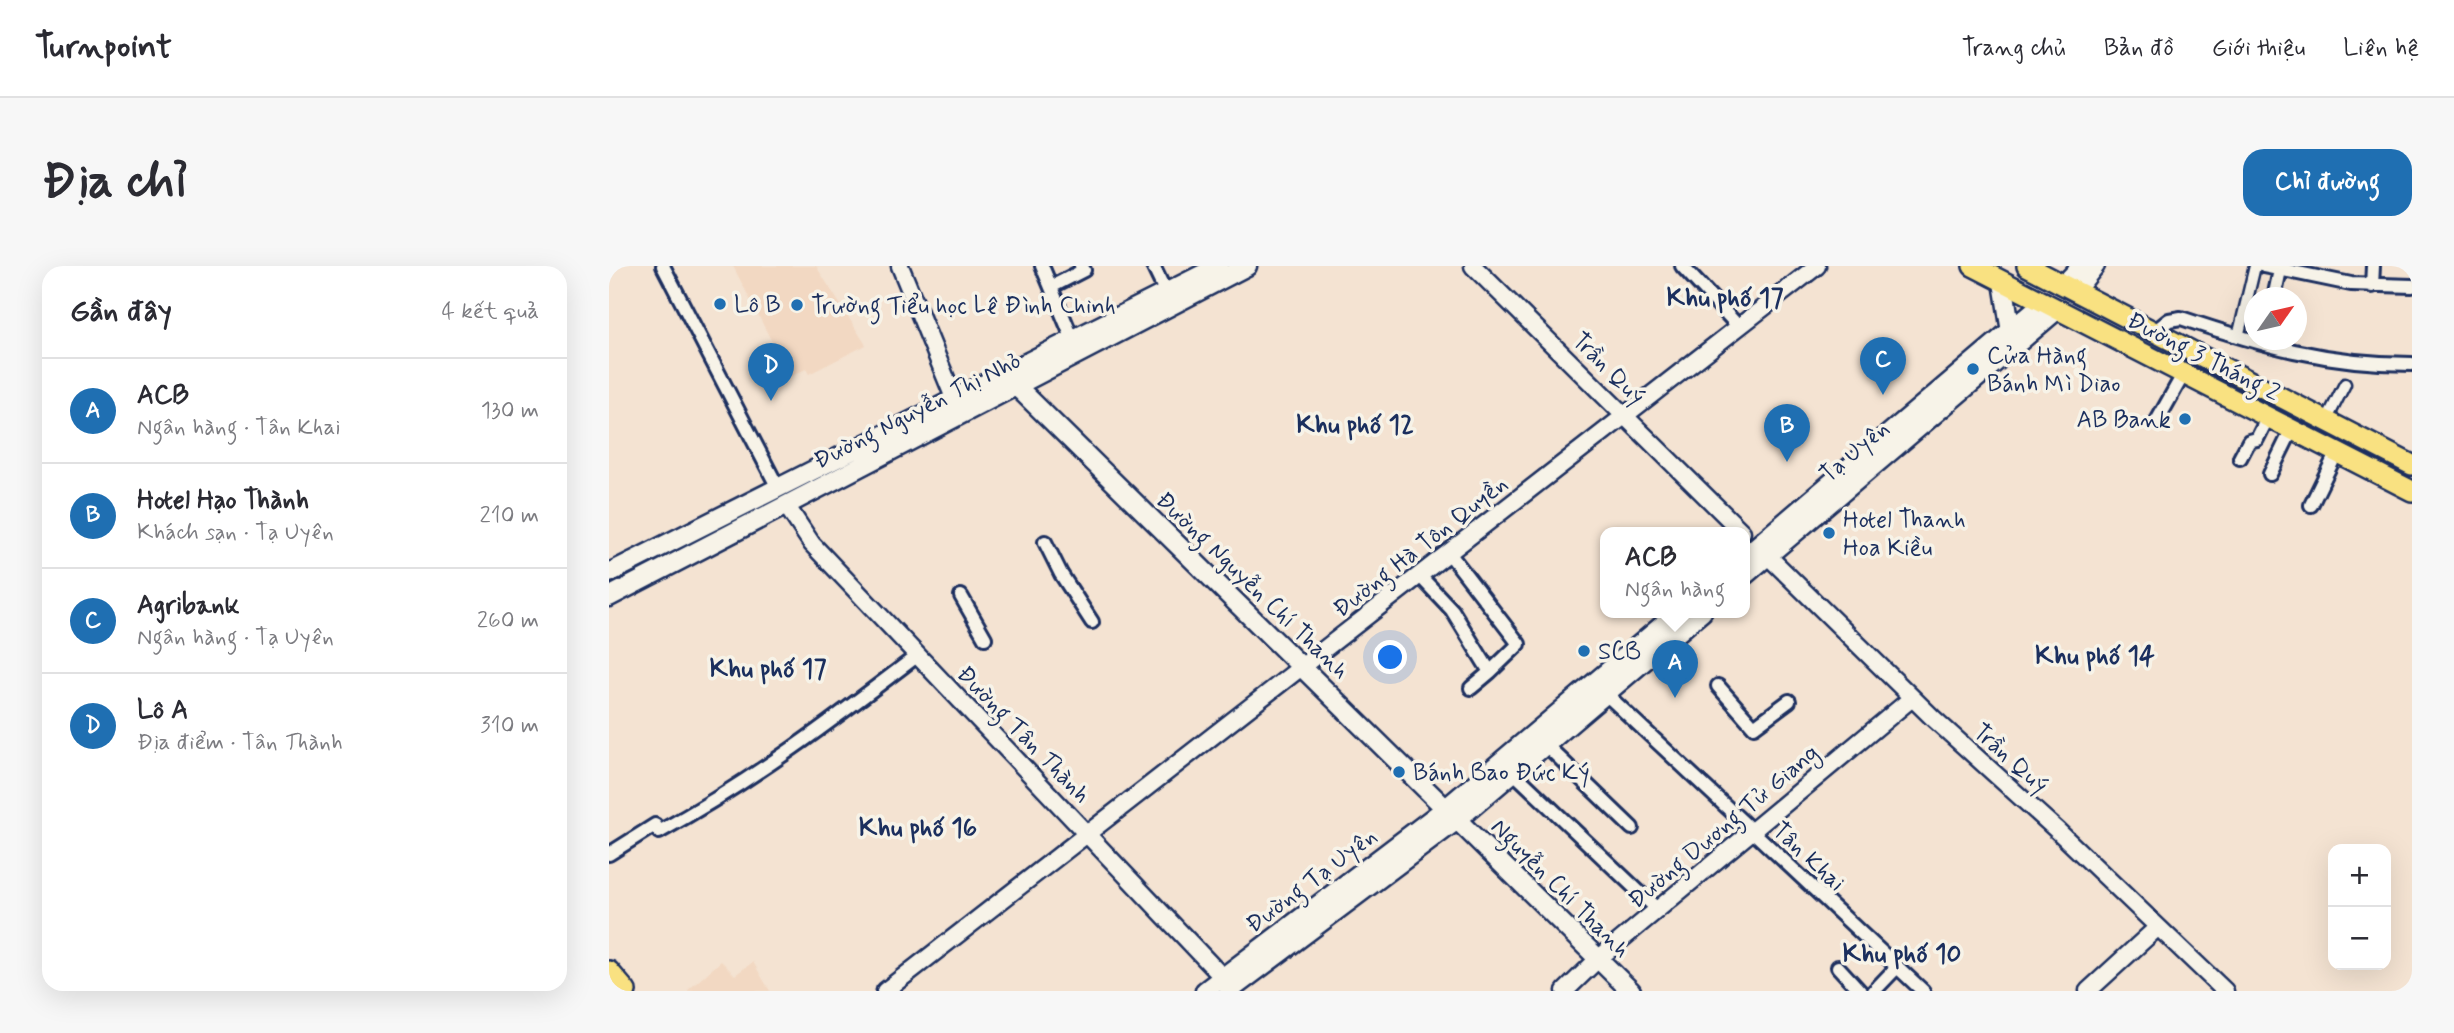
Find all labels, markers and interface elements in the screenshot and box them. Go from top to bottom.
text: Turnpoint [35,26,172,70]
text: Trang chủ [1962,33,2066,64]
text: Bản đồ [2104,33,2174,64]
text: Giới thiệu [2212,33,2305,64]
text: Liên hệ [2343,33,2419,64]
button: Chỉ đường [2243,149,2412,216]
text: Địa chỉ [42,150,188,215]
district label: Khu phố 17 [1666,282,1784,316]
north arrow [2244,287,2307,350]
place label: Lô B [734,290,781,321]
place label: Trường Tiểu học Lê Đình Chinh [811,291,1116,325]
text: Gần đây [70,292,172,331]
marker: Lô B [712,296,728,312]
text: 4 kết quả [442,297,539,327]
marker: Trường Tiểu học Lê Đình Chinh [789,297,805,313]
street label: Đường 3 Tháng 2 [2120,306,2285,412]
street label: Trần Quý [1565,326,1651,412]
pin: C [1860,337,1906,395]
place label: Cửa Hàng Bánh Mì Diao [1987,341,2121,400]
pin: D [748,343,794,401]
street label: Đường Nguyễn Thị Nhỏ [809,346,1028,480]
marker: Cửa Hàng Bánh Mì Diao [1965,361,1981,377]
text: ACB [137,379,188,413]
text: A [85,396,101,426]
text: 130 m [481,396,539,426]
pin: B [1764,404,1810,462]
place label: AB Bank [2076,405,2171,436]
district label: Khu phố 12 [1296,409,1414,443]
marker: AB Bank [2177,411,2193,427]
text: Ngân hàng · Tân Khai [137,413,341,443]
street label: Tạ Uyên [1814,414,1896,490]
street label: Đường Hà Tôn Quyền [1327,469,1516,628]
text: Hotel Hạo Thành [137,484,309,518]
street label: Đường Nguyễn Chí Thanh [1146,485,1355,689]
text: B [86,501,100,531]
text: 210 m [479,501,539,531]
place label: Hotel Thanh Hoa Kiều [1843,505,1966,564]
text: Khách sạn · Tạ Uyên [137,518,334,548]
marker: Hotel Thanh Hoa Kiều [1821,525,1837,541]
popup [1600,527,1750,618]
text: ACB [1625,541,1676,575]
text: Ngân hàng [1625,575,1725,605]
text: Agribank [137,589,239,623]
text: C [85,606,101,636]
text: 260 m [477,606,539,636]
text: Ngân hàng · Tạ Uyên [137,623,334,653]
place label: SCB [1598,637,1641,668]
your location [1373,640,1407,674]
pin: A [1652,640,1698,698]
district label: Khu phố 14 [2035,640,2155,674]
marker: SCB [1576,643,1592,659]
district label: Khu phố 17 [709,653,827,687]
street label: Đường Tân Thành [947,659,1097,813]
text: Lô A [137,694,188,728]
text: D [85,711,101,741]
text: 310 m [480,711,539,741]
street label: Trần Quý [1966,717,2054,801]
text: Địa điểm · Tân Thành [137,728,343,758]
street label: Đường Dương Tử Giang [1622,738,1828,918]
place label: Bánh Bao Đức Ký [1413,758,1590,789]
marker: Bánh Bao Đức Ký [1391,764,1407,780]
district label: Khu phố 16 [859,812,977,846]
street label: Nguyễn Chí Thanh [1481,812,1637,968]
street label: Tân Khai [1765,815,1851,899]
street label: Đường Tạ Uyên [1240,822,1386,943]
map controls [2328,844,2391,970]
button: + [2328,844,2391,907]
button: − [2328,907,2391,970]
district label: Khu phố 10 [1843,938,1961,972]

